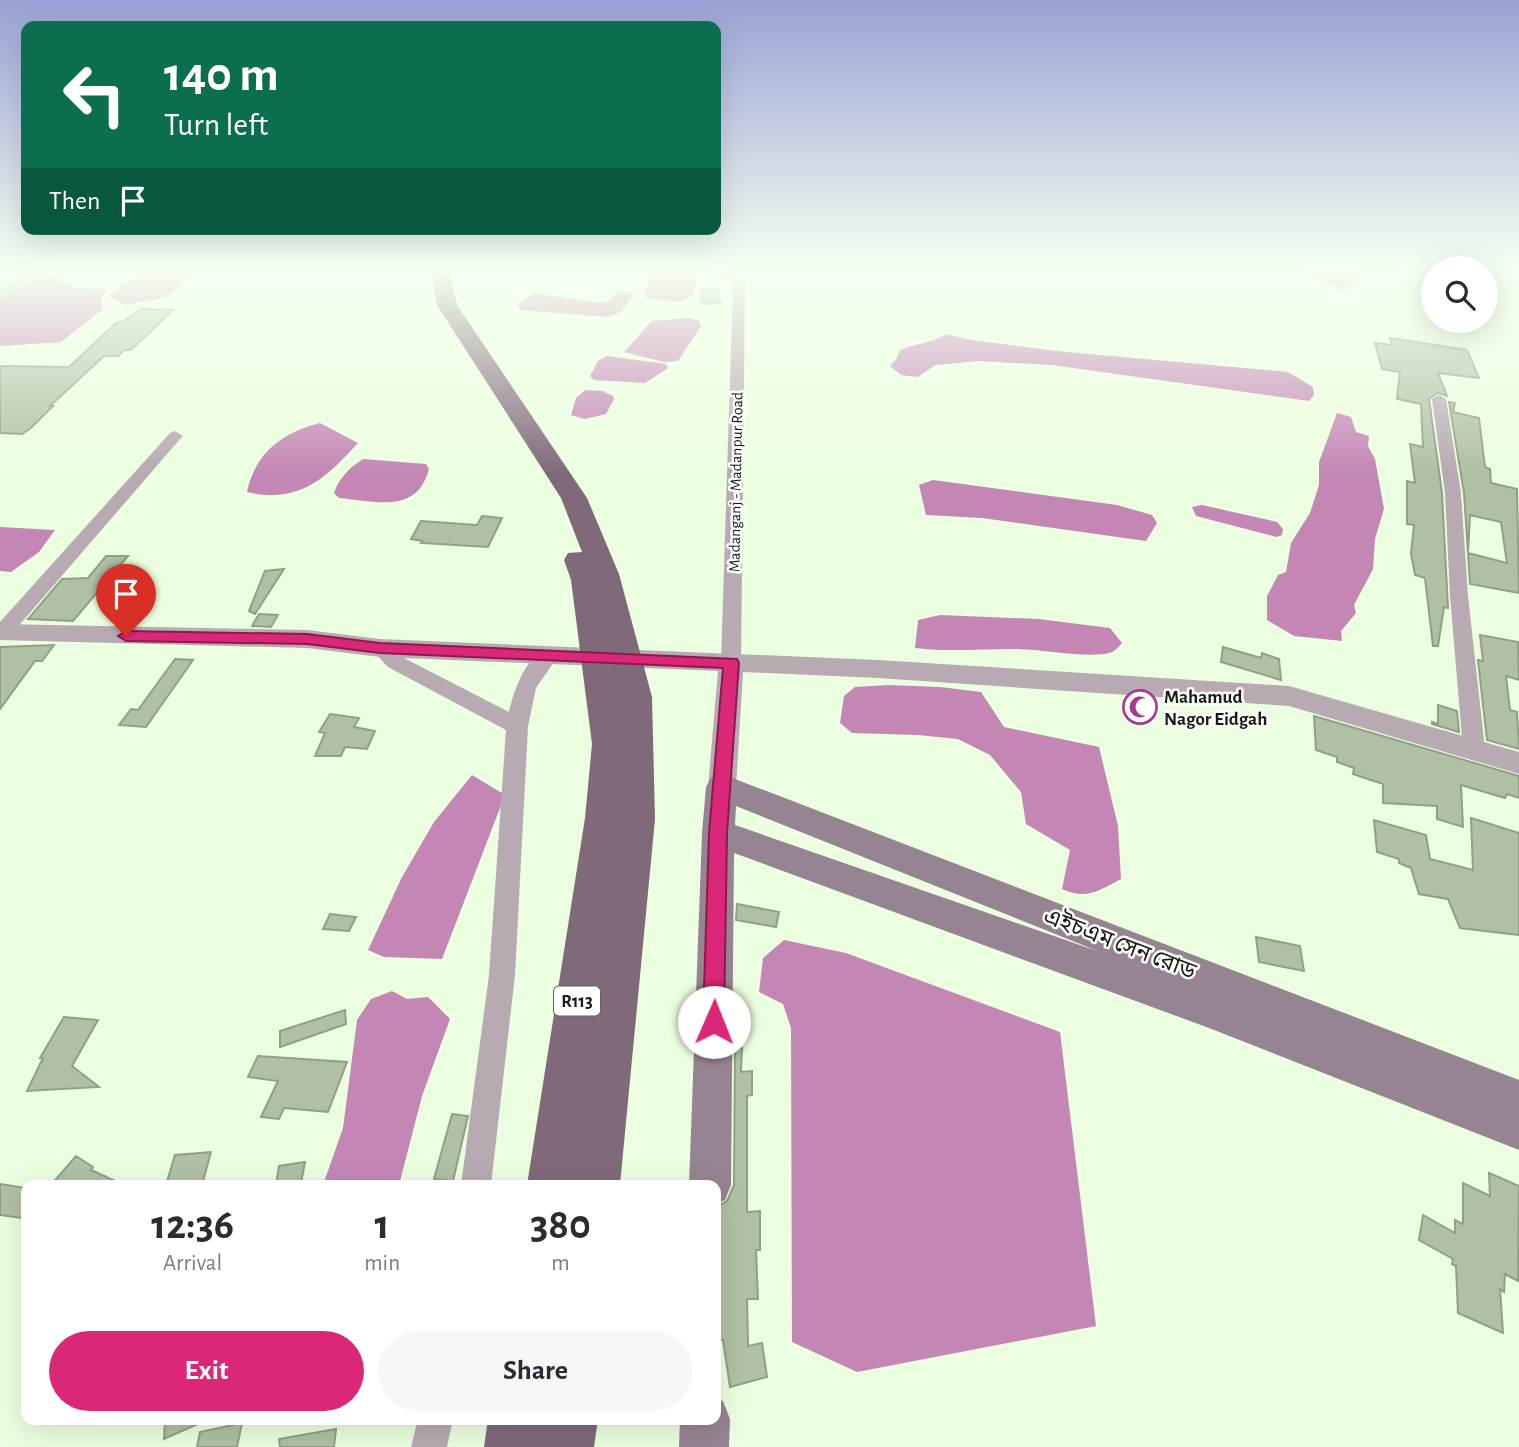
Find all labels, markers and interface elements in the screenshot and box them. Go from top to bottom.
icon: left [49,49,140,140]
text: 140 m [164,51,279,100]
text: Turn left [164,109,268,141]
icon: arrive [114,182,152,220]
text: Then [49,188,100,214]
map controls [1421,256,1498,333]
button: search [1421,256,1498,333]
street label: Madanganj - Madanpur Road [726,392,747,572]
pin [96,564,156,636]
icon: arrive [107,575,145,613]
mosque icon: Mahamud Nagor Eidgah [1121,688,1159,726]
place label: Mahamud Nagor Eidgah [1164,688,1267,729]
street label: এইচএম সেন রোড [1040,903,1200,984]
position arrow [677,985,751,1059]
road number: R113 [554,986,600,1016]
text: 12:36 [151,1204,234,1246]
text: 1 [375,1204,390,1246]
text: 380 [530,1204,591,1246]
text: Arrival [163,1252,222,1275]
text: min [364,1252,400,1275]
text: m [551,1252,570,1275]
button: Exit [49,1331,364,1411]
button: Share [378,1331,693,1411]

